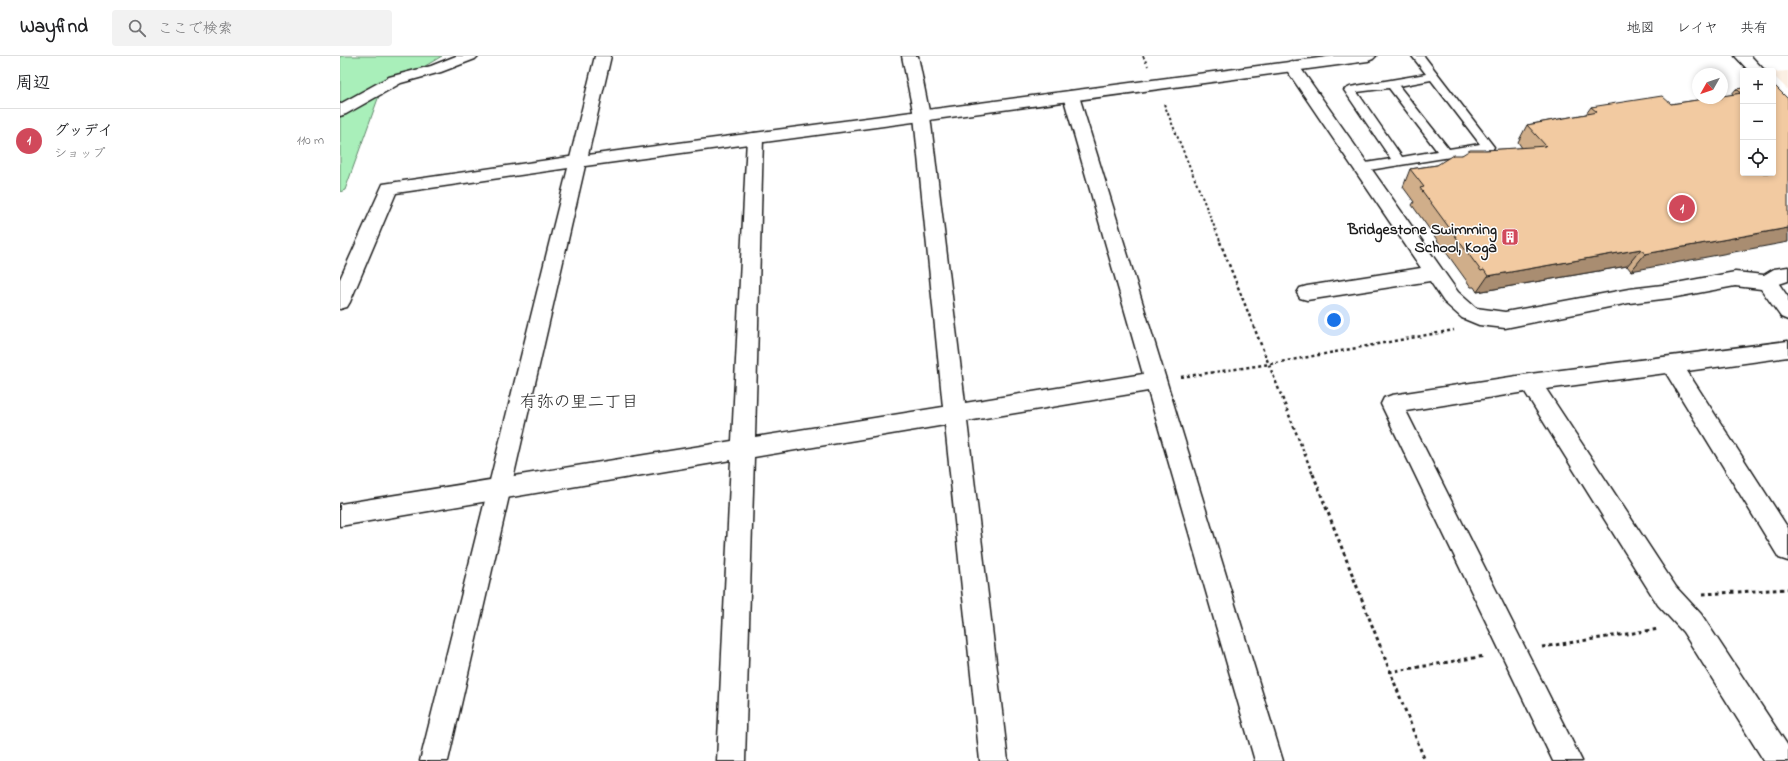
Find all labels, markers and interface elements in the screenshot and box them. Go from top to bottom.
search box [112,10,392,46]
text: Wayfind [20,14,88,41]
icon: search [126,17,148,39]
text: ここで検索 [158,18,233,40]
text: 地図 [1627,18,1655,39]
text: レイヤ [1677,18,1718,39]
text: 共有 [1740,18,1768,39]
north arrow [1692,68,1728,104]
map controls [1740,68,1776,176]
button: + [1740,68,1776,104]
text: 周辺 [16,71,50,96]
button: − [1740,104,1776,140]
text: グッデイ [54,120,113,142]
text: 1 [27,131,31,150]
text: 110 m [297,131,324,150]
button: locate [1740,140,1776,176]
text: ショップ [54,144,105,163]
pin: 1 [1669,193,1695,223]
place label: Bridgestone Swimming School, Koga [1347,218,1497,261]
building icon: Bridgestone Swimming School, Koga [1500,227,1520,247]
your location [1324,310,1344,330]
district label: 有弥の里二丁目 [520,390,639,415]

